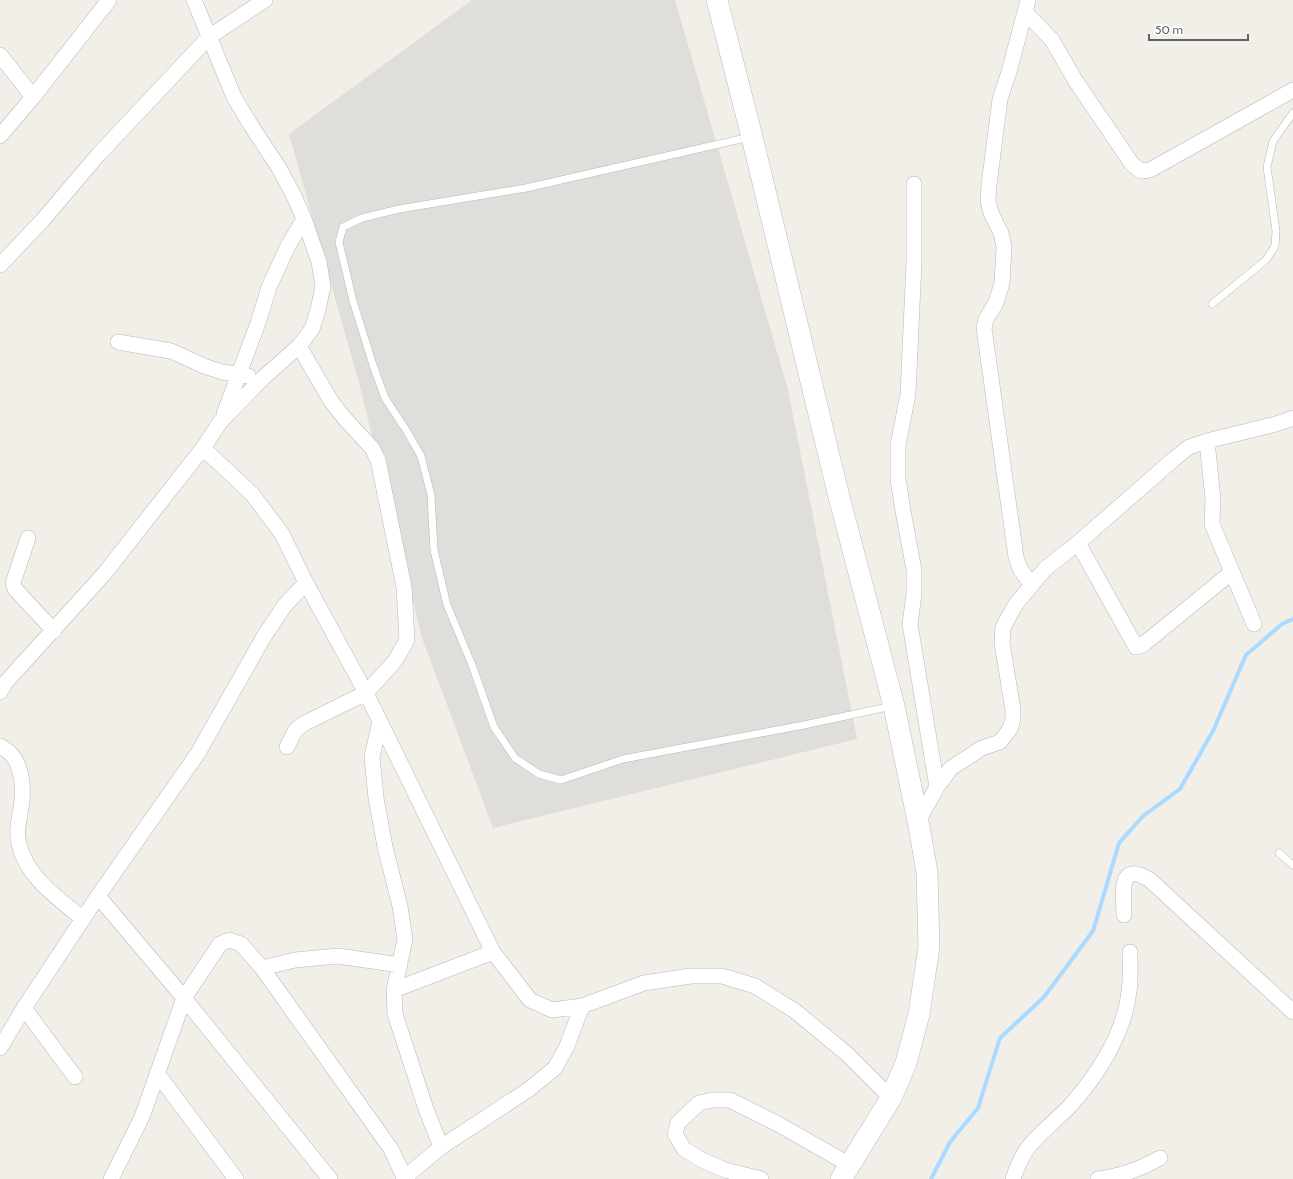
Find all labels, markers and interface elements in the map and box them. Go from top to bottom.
scale bar [1149,16,1248,42]
text: 50 m [1155,22,1183,37]

